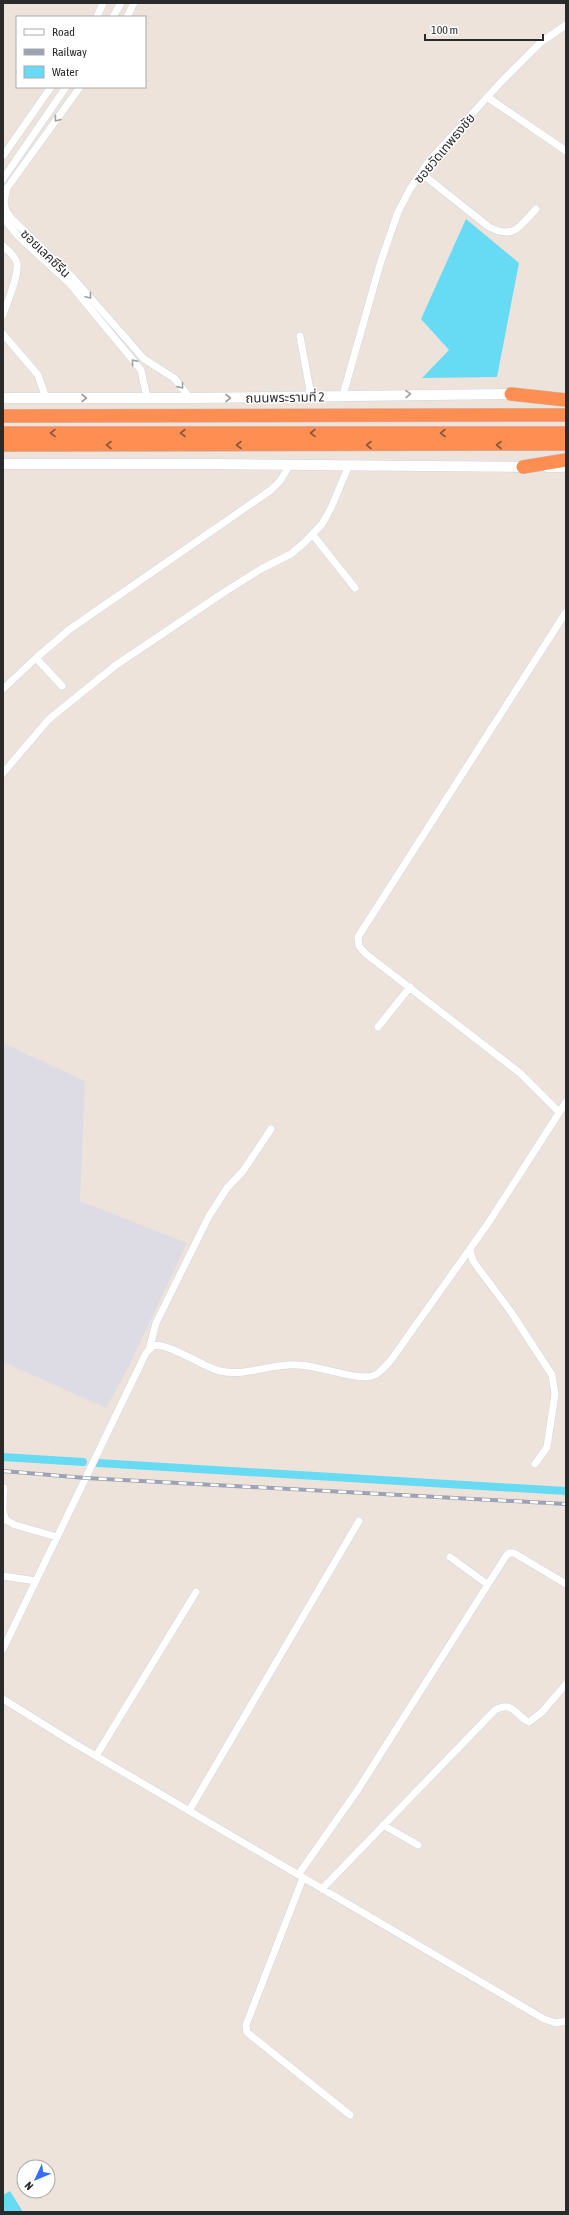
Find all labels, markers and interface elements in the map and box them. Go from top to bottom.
legend [16,16,146,88]
scale bar [425,16,543,42]
text: 100 m [431,23,458,37]
text: Road [52,25,75,39]
text: Railway [52,45,87,59]
text: Water [52,65,79,79]
street label: ซอยวัดเทพธงชัย [411,110,478,186]
one-way arrow [55,114,62,121]
street label: ซอยเลคซีรีน [18,226,74,281]
one-way arrow [84,291,91,299]
one-way arrow [132,360,139,367]
one-way arrow [176,382,183,389]
street label: ถนนพระรามที่ 2 [245,387,325,406]
one-way arrow [405,390,411,398]
one-way arrow [81,394,87,402]
one-way arrow [225,394,231,402]
one-way arrow [50,429,56,437]
one-way arrow [180,429,186,437]
one-way arrow [310,429,316,437]
one-way arrow [440,429,446,437]
one-way arrow [106,441,112,449]
one-way arrow [236,441,242,449]
one-way arrow [366,441,372,449]
one-way arrow [496,441,502,449]
north arrow [16,2159,56,2199]
text: N [22,2179,35,2192]

